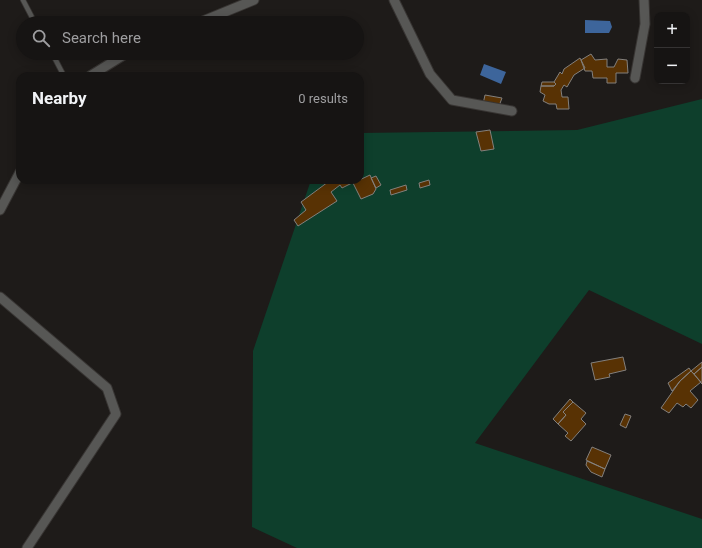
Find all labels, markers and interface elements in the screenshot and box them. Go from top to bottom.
map controls [654,12,690,84]
button: + [654,12,690,48]
search box [16,16,364,60]
icon: search [30,27,52,49]
text: Search here [62,29,141,47]
button: − [654,48,690,84]
text: Nearby [32,88,87,108]
text: 0 results [298,91,348,106]

